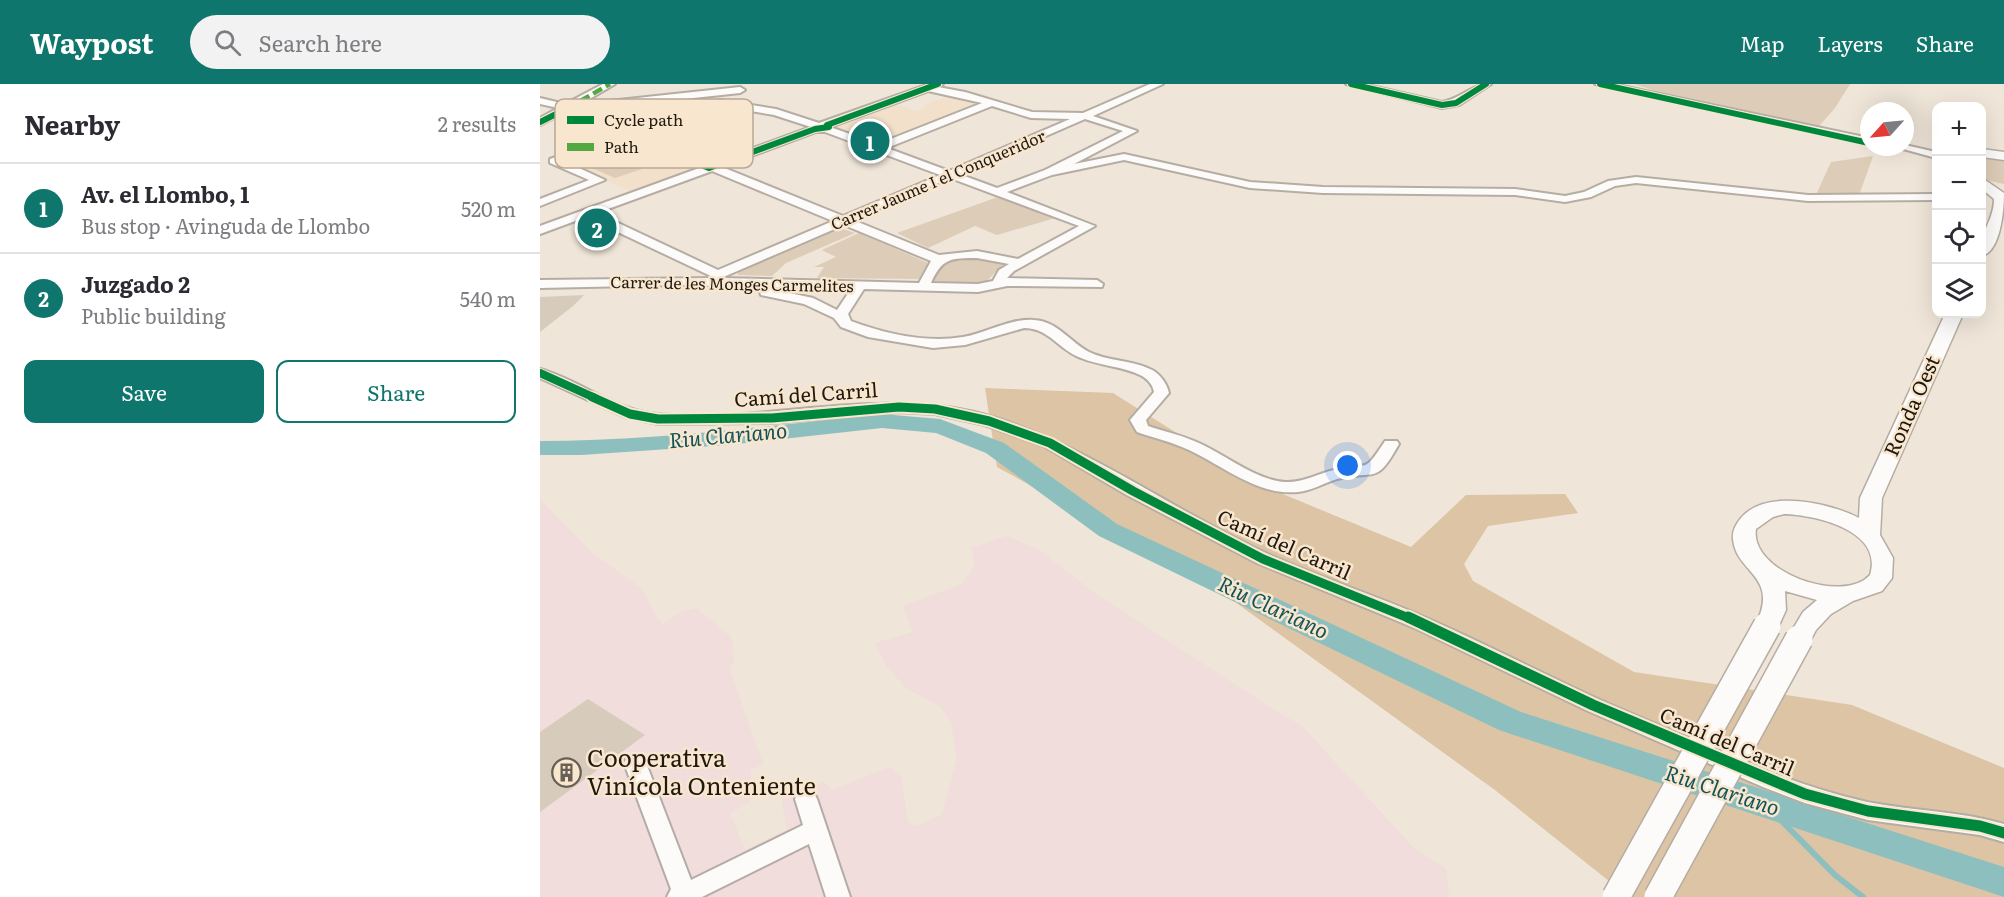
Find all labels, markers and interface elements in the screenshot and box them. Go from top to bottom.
search box [190,15,610,69]
text: Waypost [30,21,154,63]
icon: search [211,26,244,59]
text: Search here [259,26,382,59]
text: Map [1740,27,1785,58]
text: Layers [1818,27,1883,58]
text: Share [1916,27,1974,58]
legend [555,99,753,168]
north arrow [1860,102,1914,156]
map controls [1932,102,1986,318]
button: + [1932,102,1986,156]
text: Nearby [24,104,120,143]
text: Cycle path [604,107,684,131]
text: 2 results [438,108,516,138]
pin: 1 [850,118,890,164]
street label: Carrer Jaume I el Conqueridor [826,123,1049,235]
text: Path [604,134,639,158]
button: − [1932,156,1986,210]
text: Av. el Llombo, 1 [81,177,249,210]
text: 1 [39,193,48,223]
text: 520 m [461,193,516,223]
pin: 2 [578,206,616,250]
text: Bus stop · Avinguda de Llombo [81,210,370,240]
button: locate [1932,210,1986,264]
button: layers [1932,264,1986,318]
text: Juzgado 2 [81,267,190,300]
street label: Carrer de les Monges Carmelites [610,269,854,297]
text: 2 [38,283,49,313]
text: 540 m [460,283,516,313]
text: Public building [81,300,226,330]
street label: Ronda Oest [1875,350,1946,461]
button: Save [24,360,264,423]
button: Share [276,360,516,423]
street label: Camí del Carril [733,373,879,413]
water label: Riu Clariano [667,413,788,454]
your location [1333,451,1362,480]
street label: Camí del Carril [1213,500,1357,586]
water label: Riu Clariano [1214,567,1334,645]
street label: Camí del Carril [1656,698,1800,782]
place label: Cooperativa Vinícola Onteniente [587,739,816,802]
water label: Riu Clariano [1662,756,1784,822]
building icon: Cooperativa Vinícola Onteniente [550,757,582,789]

